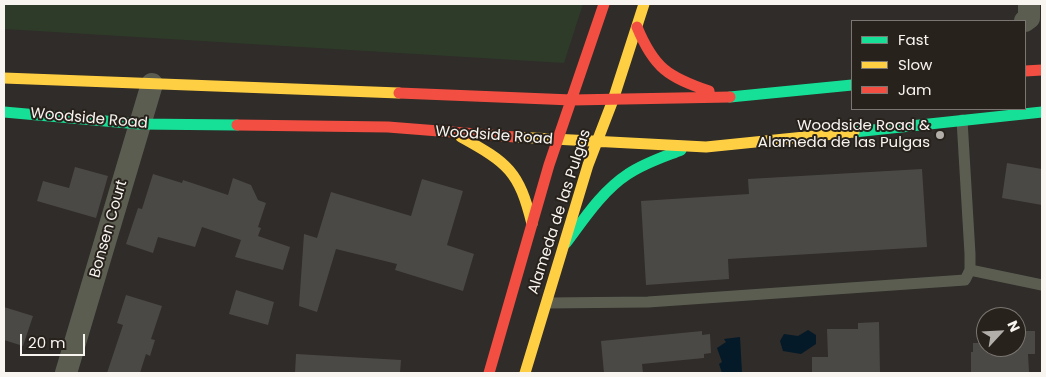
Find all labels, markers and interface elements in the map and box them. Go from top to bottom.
legend [851,20,1026,110]
text: Fast [898,29,929,50]
text: Slow [898,54,932,75]
text: Jam [898,79,932,100]
street label: Woodside Road [29,105,149,133]
place label: Woodside Road & Alameda de las Pulgas [758,117,930,152]
street label: Woodside Road [435,123,553,149]
street label: Alameda de las Pulgas [525,127,595,297]
marker: Woodside Road & Alameda de las Pulgas [934,129,946,141]
street label: Bonsen Court [86,178,132,280]
north arrow [976,307,1026,357]
text: N [1002,317,1025,335]
scale bar [22,324,88,356]
text: 20 m [28,332,66,353]

